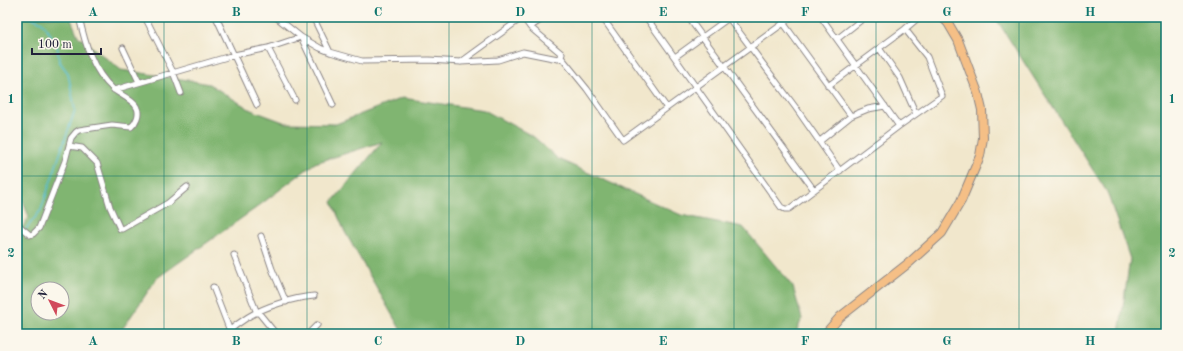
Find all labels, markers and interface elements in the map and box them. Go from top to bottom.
text: A [88,6,98,19]
text: B [231,6,241,19]
text: C [374,6,382,19]
text: D [515,6,525,19]
text: E [659,6,668,19]
text: F [801,6,810,19]
text: G [942,6,952,19]
text: H [1085,6,1096,19]
scale bar [32,30,101,56]
text: 100 m [38,39,72,51]
text: 1 [7,93,15,106]
text: 1 [1168,93,1176,106]
text: 2 [7,247,15,260]
text: 2 [1168,247,1176,260]
north arrow [30,281,70,321]
text: N [37,288,51,302]
text: A [88,335,98,348]
text: B [231,335,241,348]
text: C [374,335,382,348]
text: D [515,335,525,348]
text: E [659,335,668,348]
text: F [801,335,810,348]
text: G [942,335,952,348]
text: H [1085,335,1096,348]

